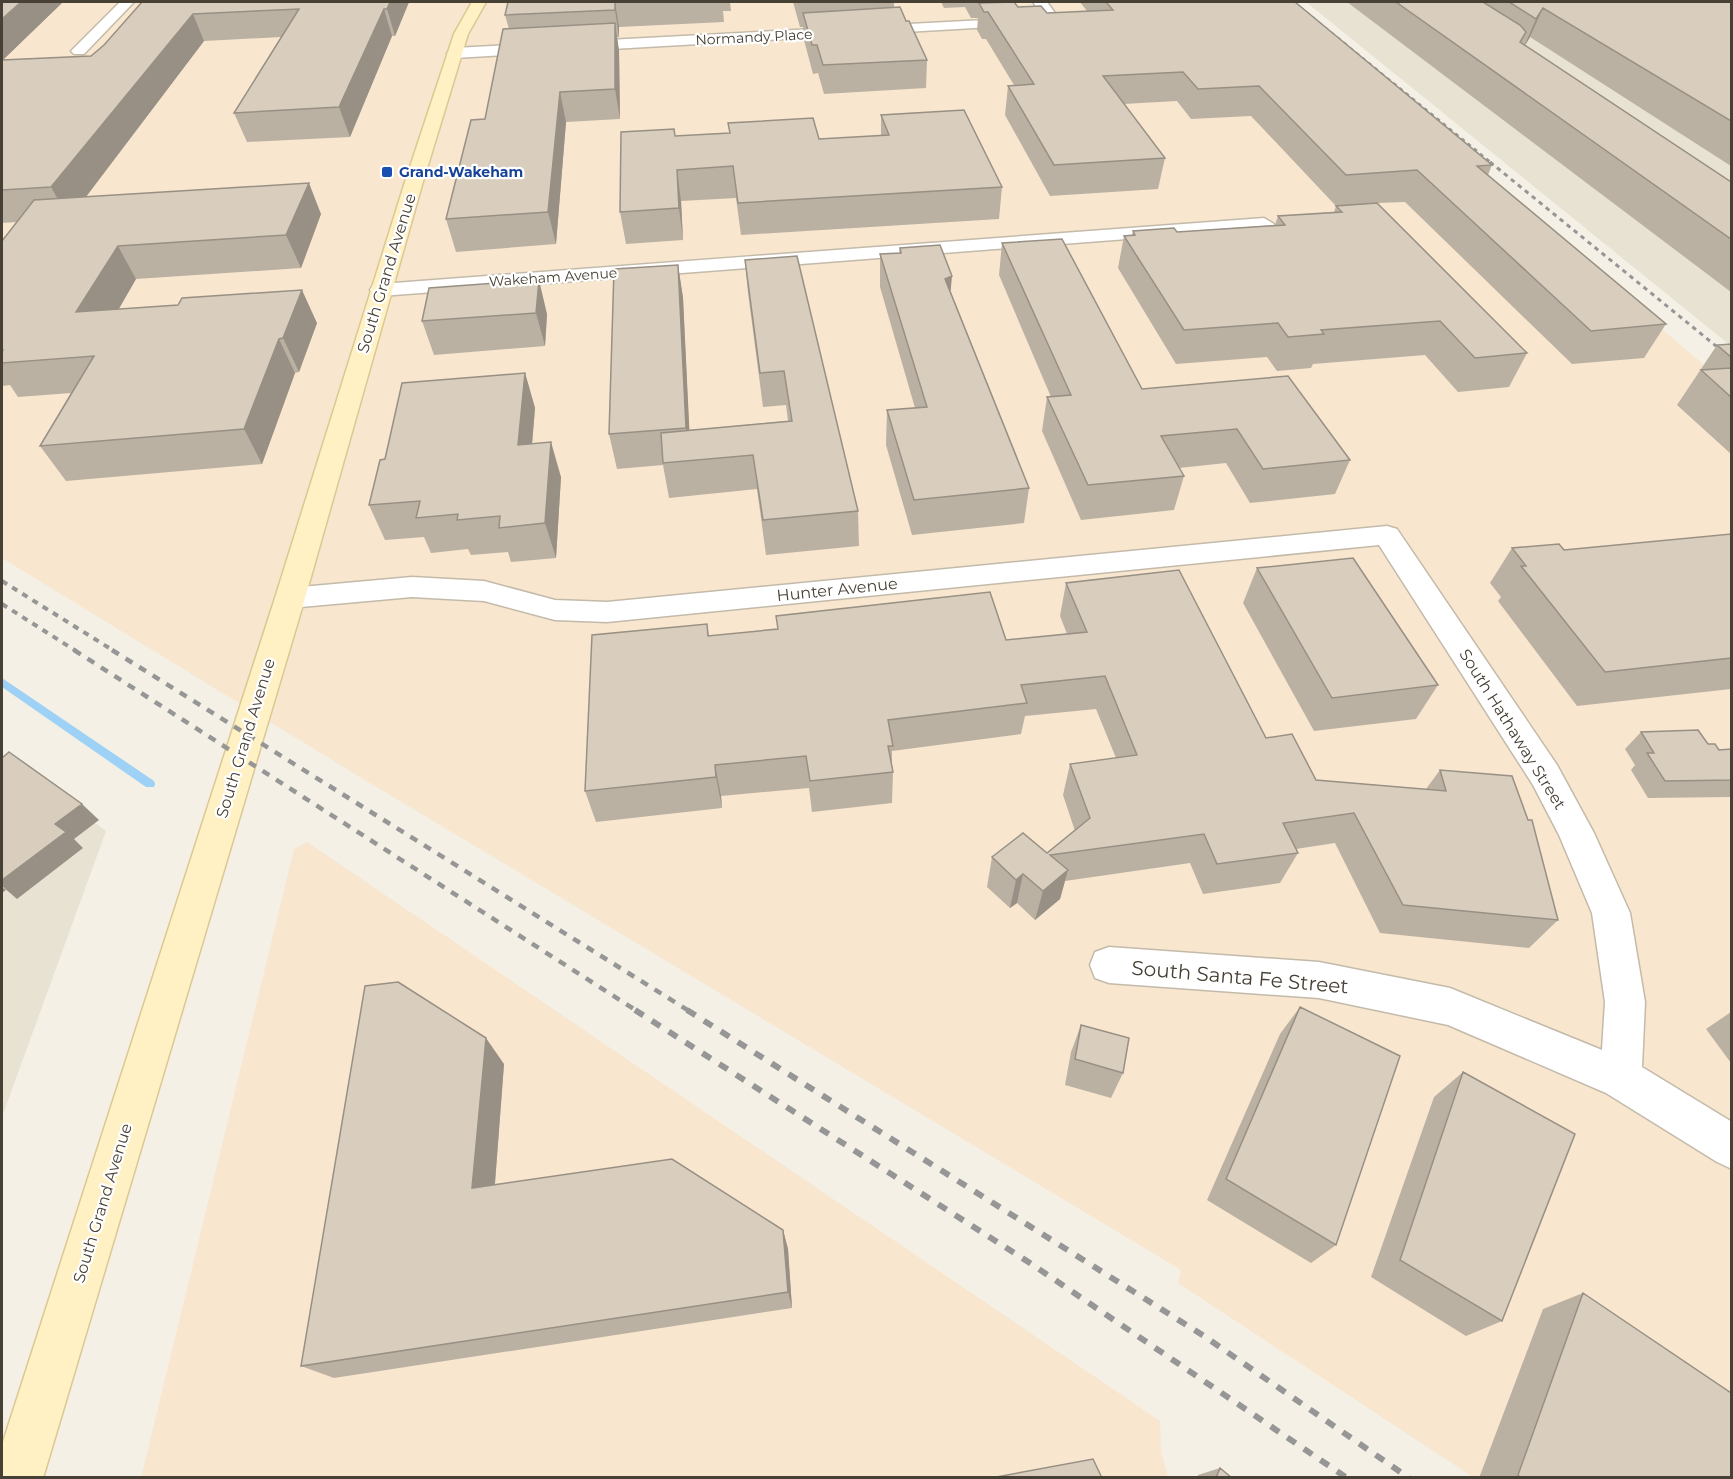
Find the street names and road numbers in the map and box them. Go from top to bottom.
street label: Normandy Place [695,25,813,49]
street label: South Grand Avenue [353,191,420,355]
street label: Wakeham Avenue [488,264,618,290]
street label: Hunter Avenue [776,574,898,605]
street label: South Hathaway Street [1455,646,1570,813]
street label: South Grand Avenue [212,656,279,820]
street label: South Santa Fe Street [1131,956,1349,998]
street label: South Grand Avenue [69,1121,136,1285]

